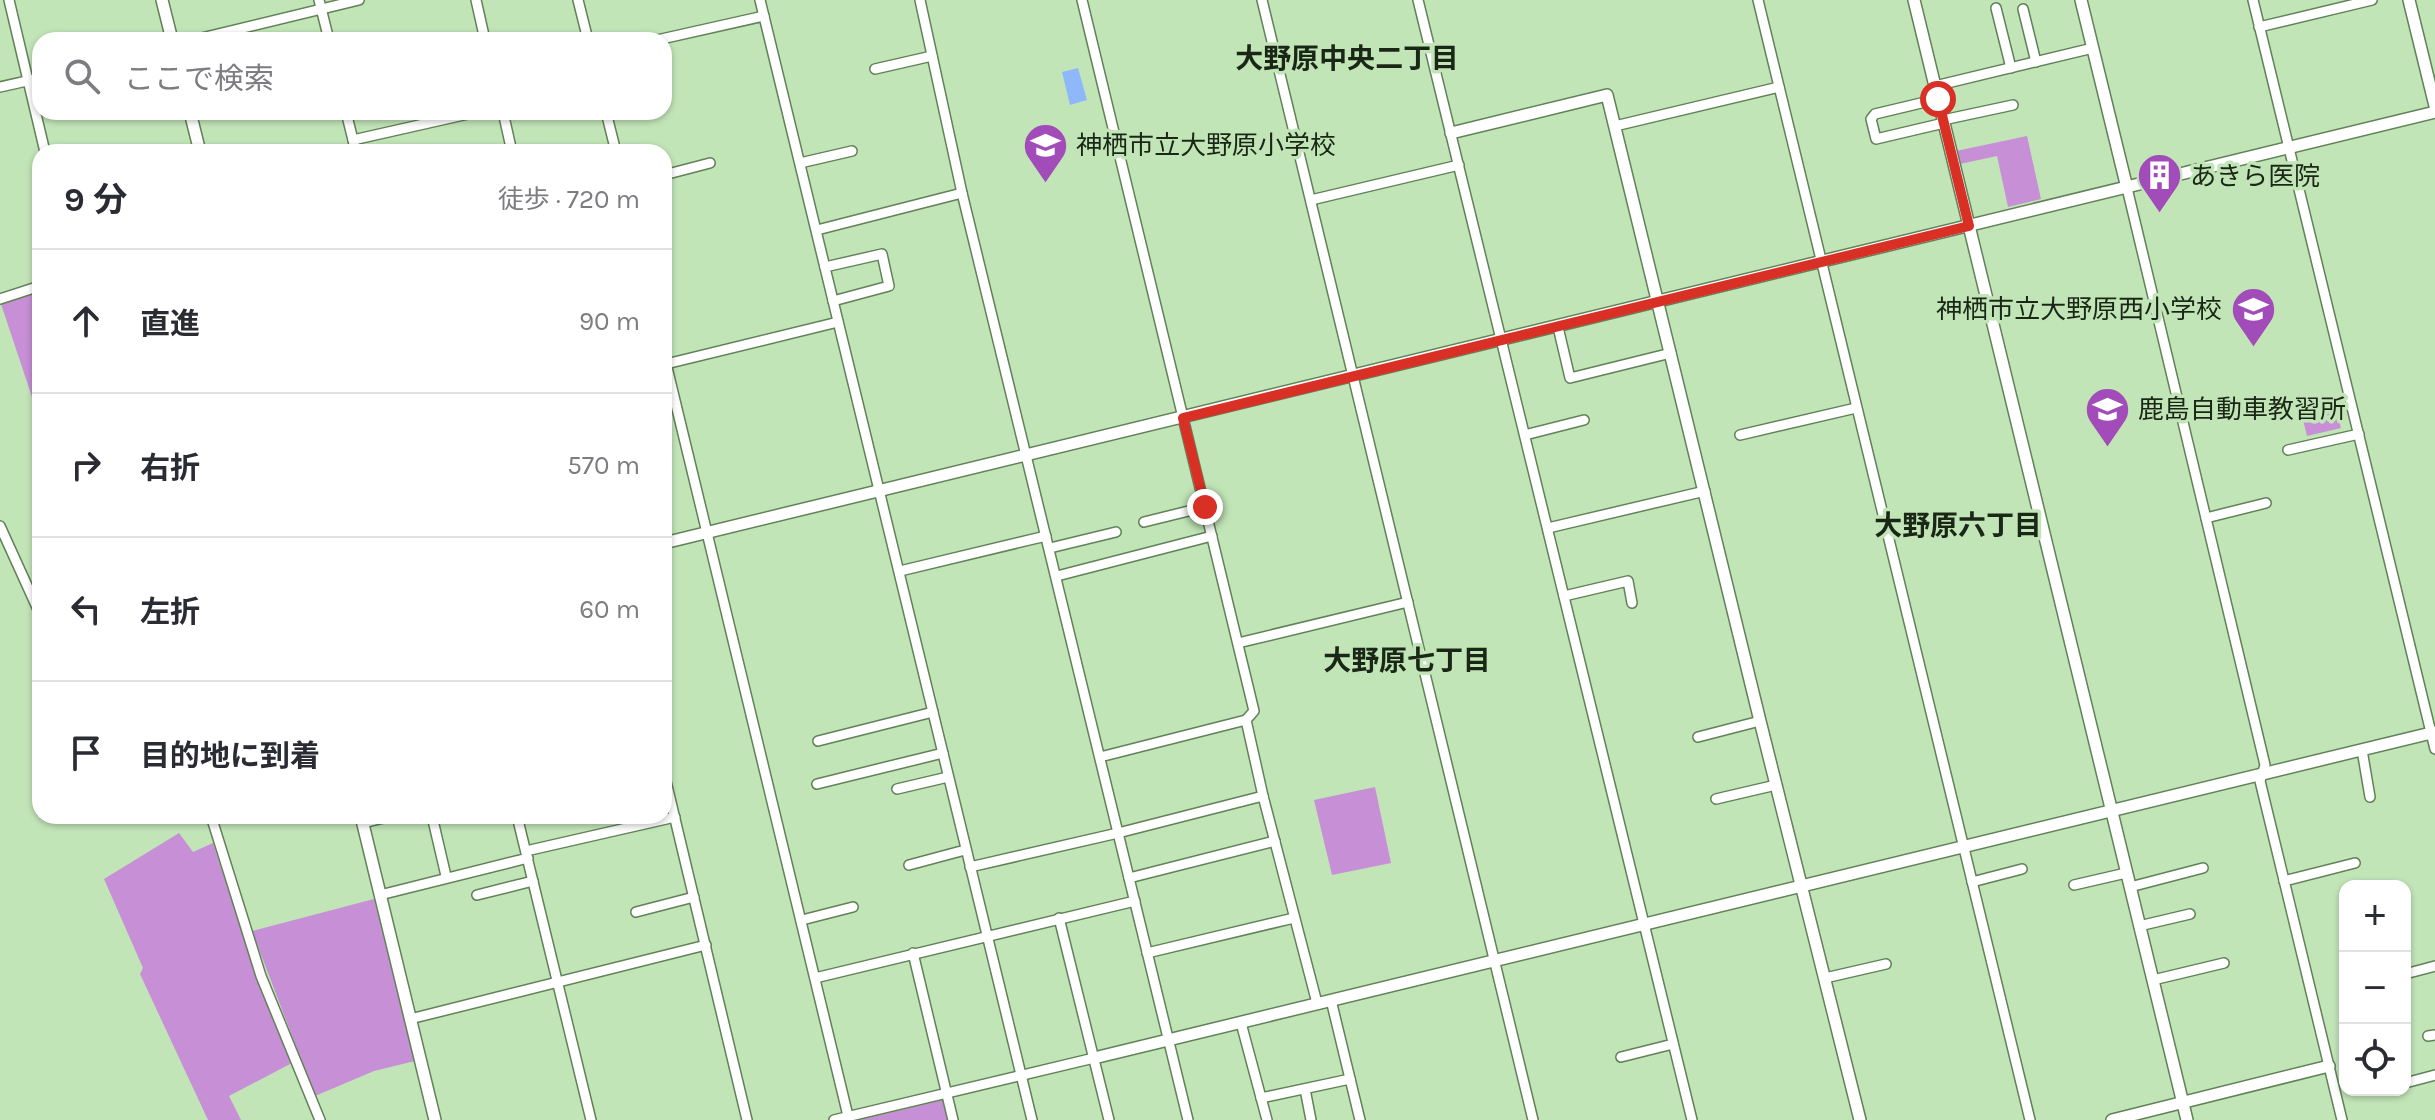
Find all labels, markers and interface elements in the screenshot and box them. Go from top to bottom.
search box [32,32,672,120]
district label: 大野原中央二丁目 [1235,42,1459,75]
icon: search [60,54,104,98]
text: ここで検索 [124,61,274,97]
route start [1920,81,1956,117]
school or university icon: 神栖市立大野原小学校 [1021,121,1069,184]
place label: 神栖市立大野原小学校 [1076,130,1336,161]
building icon: あきら医院 [2135,152,2183,215]
place label: あきら医院 [2190,161,2320,192]
text: 9 分 [64,180,127,220]
text: 徒歩 · 720 m [498,184,640,215]
school or university icon: 神栖市立大野原西小学校 [2229,285,2277,348]
place label: 神栖市立大野原西小学校 [1936,294,2222,325]
icon: ahead [64,299,108,343]
text: 直進 [140,306,200,342]
text: 90 m [579,306,640,337]
school or university icon: 鹿島自動車教習所 [2083,385,2131,448]
place label: 鹿島自動車教習所 [2138,394,2346,425]
icon: right [64,443,108,487]
text: 右折 [140,450,200,486]
text: 570 m [567,450,640,481]
route end [1187,489,1223,525]
district label: 大野原六丁目 [1874,509,2042,542]
icon: left [64,587,108,631]
text: 左折 [140,594,200,630]
text: 60 m [579,594,640,625]
district label: 大野原七丁目 [1323,644,1491,677]
icon: arrive [64,731,108,775]
text: 目的地に到着 [140,738,320,774]
map controls [2339,880,2411,1096]
button: + [2339,880,2411,952]
button: − [2339,952,2411,1024]
button: locate [2339,1024,2411,1096]

